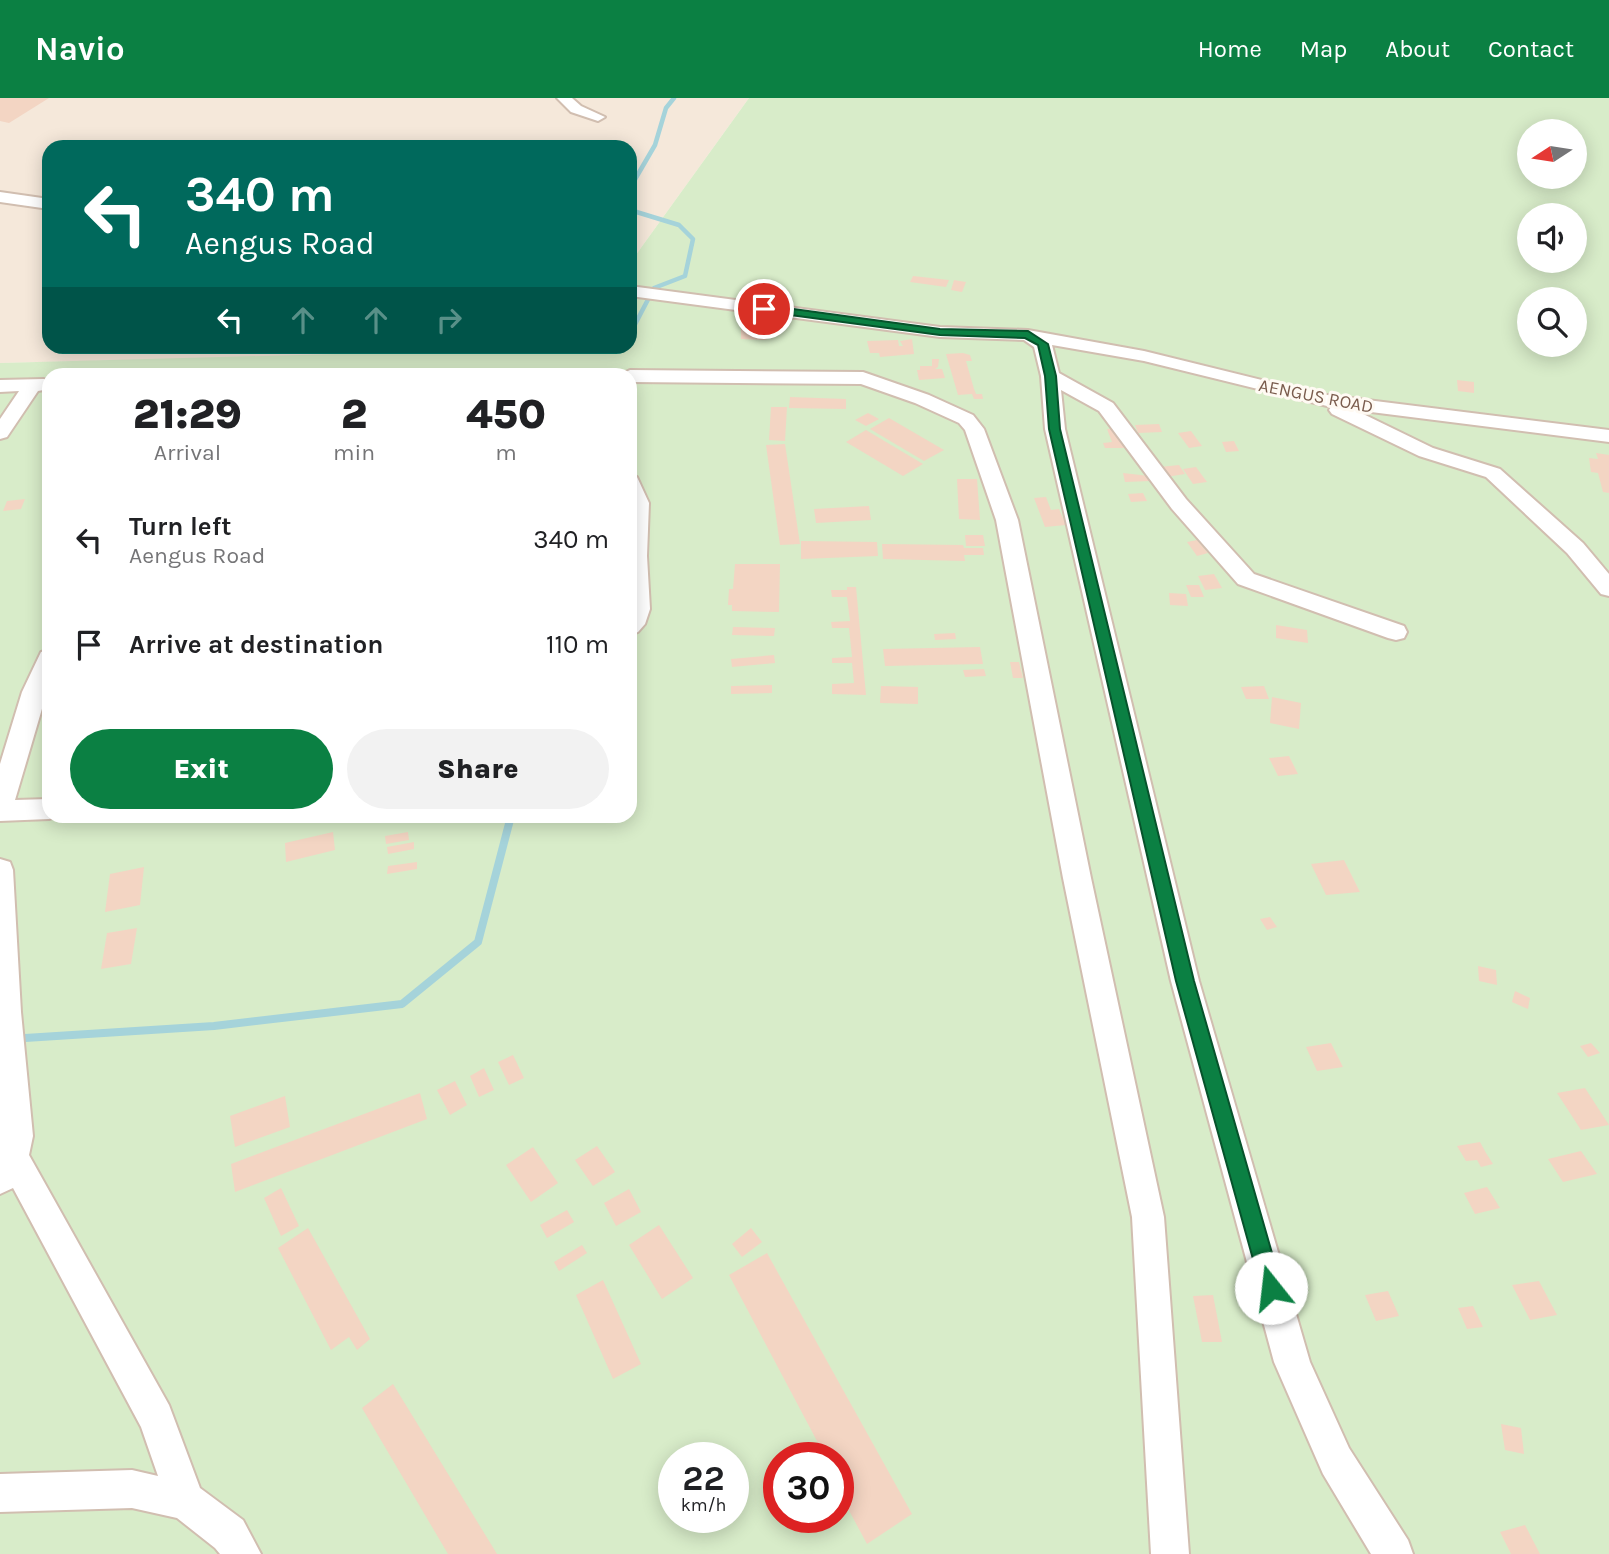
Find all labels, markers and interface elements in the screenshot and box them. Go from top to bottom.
text: Navio [35,30,125,68]
text: Home [1198,35,1262,63]
text: Map [1300,35,1347,63]
text: About [1385,35,1450,63]
text: Contact [1488,35,1574,63]
north arrow [1517,119,1587,189]
map controls [1517,119,1587,357]
text: 340 m [185,166,335,223]
icon: left [70,168,161,259]
button: sound [1517,203,1587,273]
text: Aengus Road [185,225,375,262]
pin [734,279,794,339]
button: search [1517,287,1587,357]
icon: arrive [745,290,783,328]
icon: left [211,301,249,339]
icon: ahead [284,301,322,339]
icon: ahead [357,301,395,339]
icon: right [430,301,468,339]
street label: AENGUS ROAD [1257,374,1375,418]
text: 21:29 [133,389,242,439]
text: 2 [341,389,367,439]
text: 450 [466,389,546,439]
text: Arrival [154,439,221,466]
text: min [333,439,375,466]
text: m [495,439,517,466]
text: Turn left [129,511,231,542]
icon: left [70,521,108,559]
text: 340 m [533,524,609,555]
text: Aengus Road [129,542,265,569]
icon: arrive [70,626,108,664]
text: Arrive at destination [129,629,383,660]
text: 110 m [546,629,609,660]
button: Exit [70,729,333,809]
button: Share [347,729,609,809]
position arrow [1234,1251,1308,1325]
speed limit sign: 30 [763,1442,854,1533]
text: 22 [682,1458,725,1499]
text: km/h [681,1494,726,1516]

